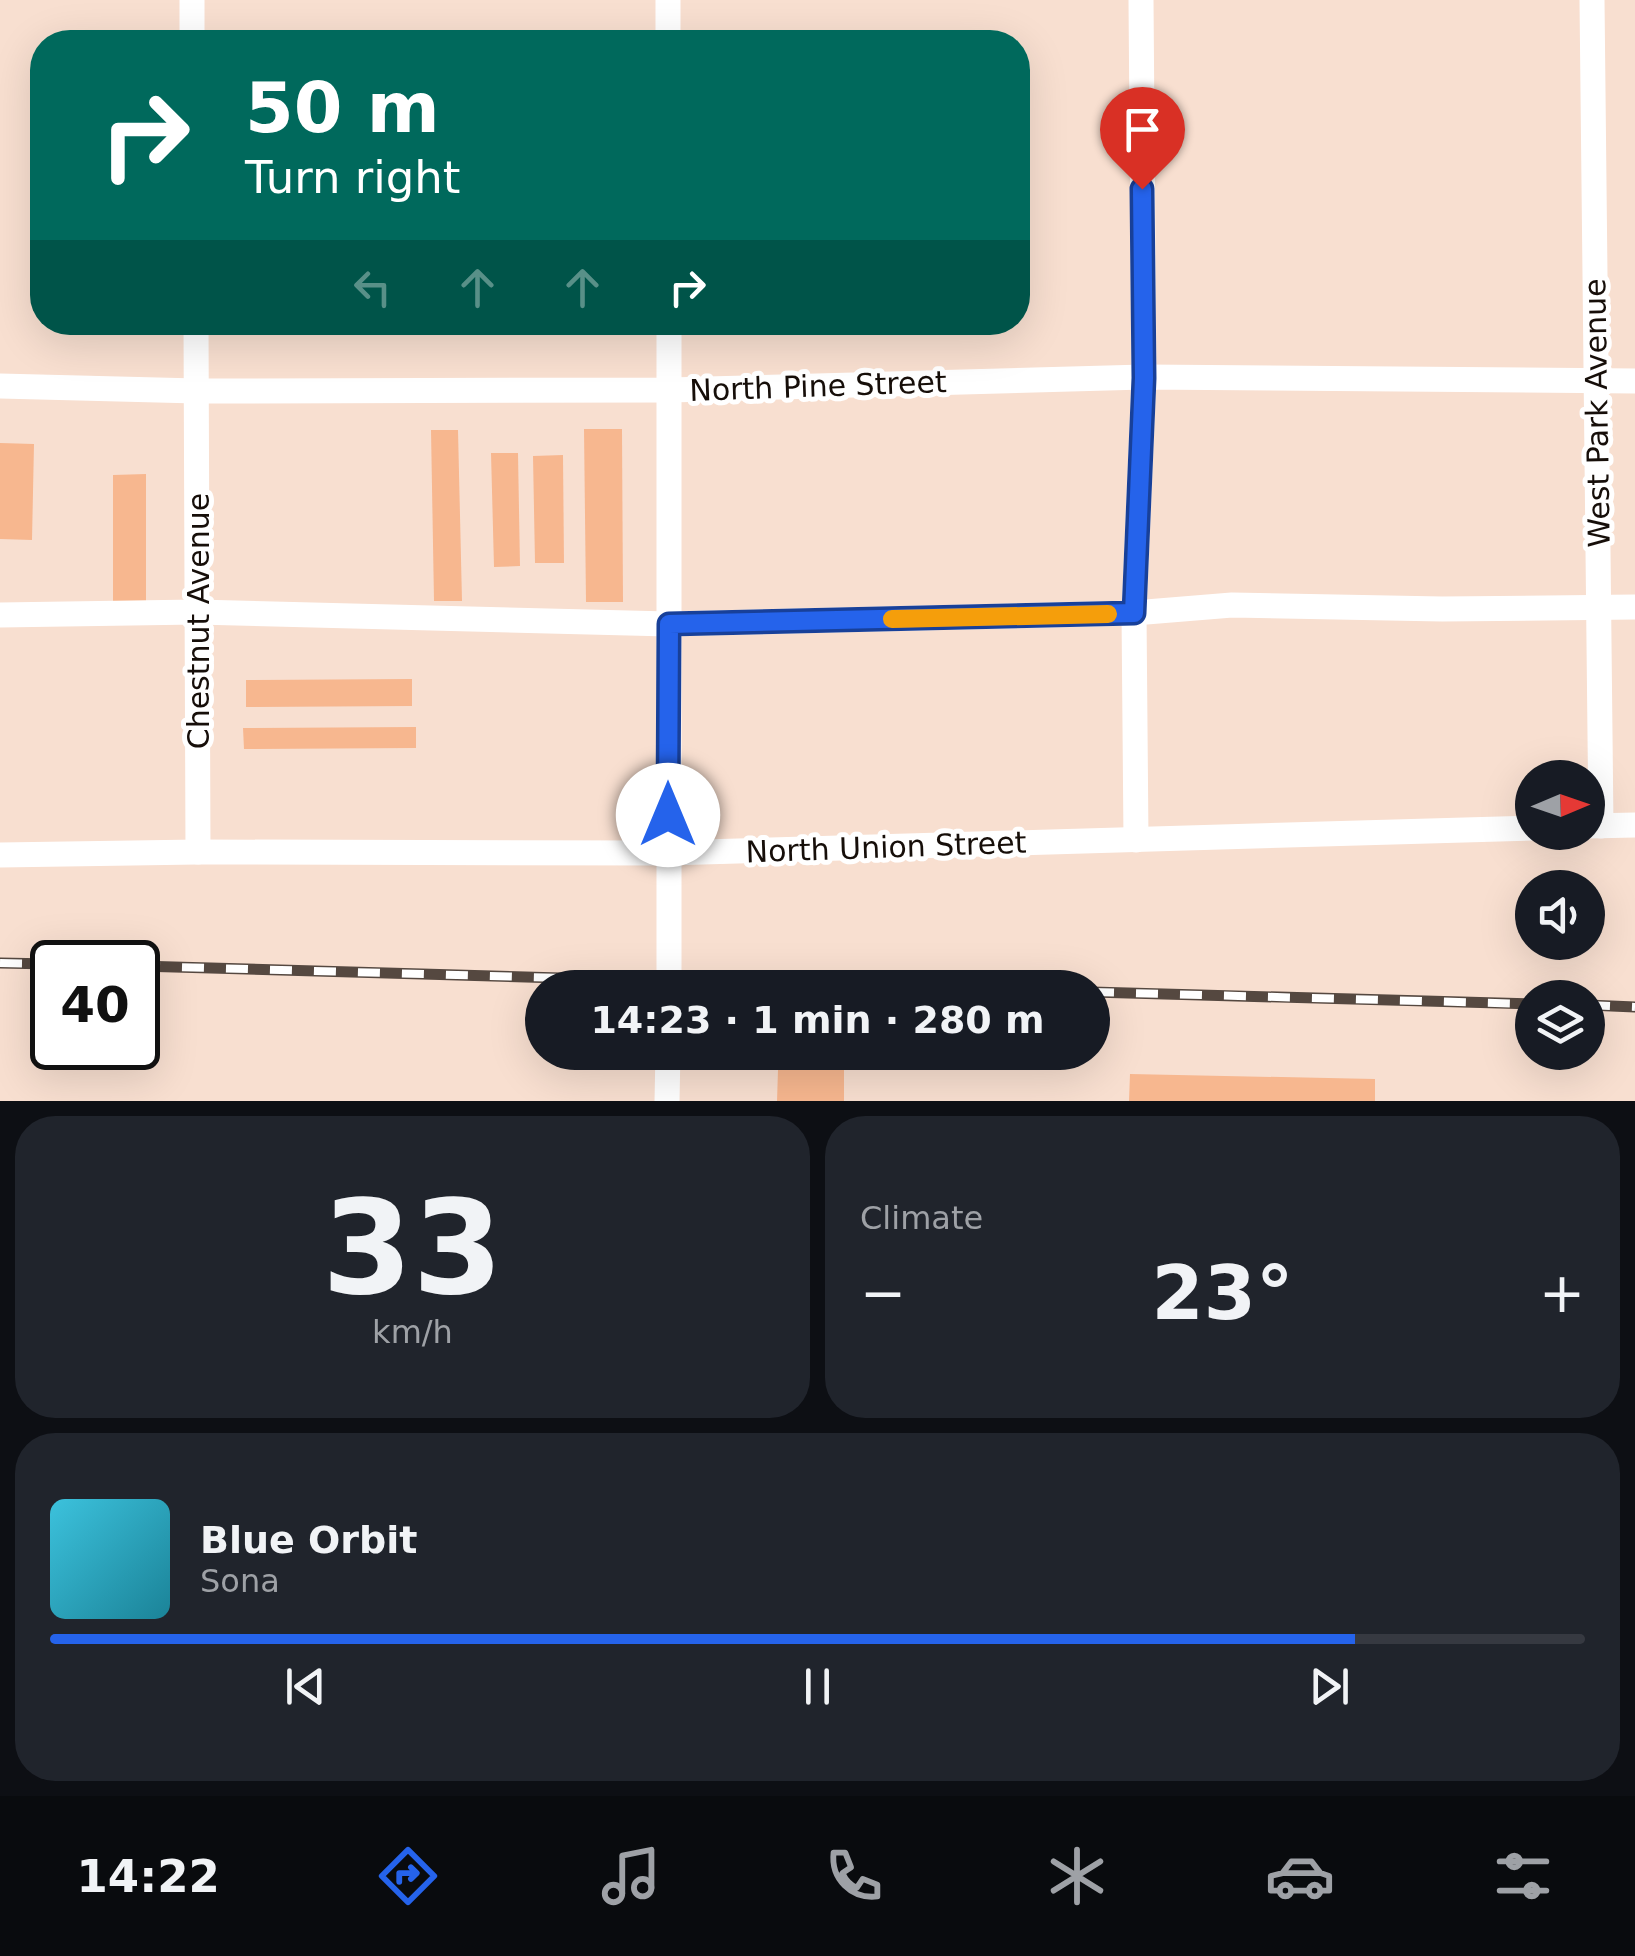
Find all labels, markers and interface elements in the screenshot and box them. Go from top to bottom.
text: 50 m [245,67,440,149]
icon: right [80,70,210,200]
pin [1100,87,1185,190]
icon: arrive [1115,102,1170,157]
text: Turn right [245,151,460,204]
icon: left [345,260,400,315]
icon: ahead [450,260,505,315]
icon: ahead [555,260,610,315]
icon: right [660,260,715,315]
street label: West Park Avenue [1577,278,1617,548]
street label: North Pine Street [689,364,947,408]
street label: Chestnut Avenue [181,493,216,749]
north arrow [1515,760,1605,850]
map controls [1515,760,1605,1070]
position arrow [616,763,720,867]
street label: North Union Street [745,825,1027,869]
button: sound [1515,870,1605,960]
speed limit sign: 40 [30,940,160,1070]
button: layers [1515,980,1605,1070]
text: 14:23 · 1 min · 280 m [590,998,1045,1042]
text: 33 [322,1172,503,1324]
text: Climate [860,1199,983,1237]
text: 23° [1152,1249,1293,1337]
text: − [860,1261,906,1325]
text: + [1539,1261,1585,1325]
text: km/h [372,1313,453,1351]
text: Blue Orbit [200,1518,417,1562]
text: Sona [200,1562,280,1600]
icon: previous [278,1659,333,1714]
icon: pause [790,1659,845,1714]
icon: next [1302,1659,1357,1714]
icon: directions [373,1841,443,1911]
icon: music [596,1841,666,1911]
icon: phone [819,1841,889,1911]
icon: climate [1042,1841,1112,1911]
icon: car [1265,1841,1335,1911]
icon: filters [1488,1841,1558,1911]
text: 14:22 [77,1850,220,1903]

